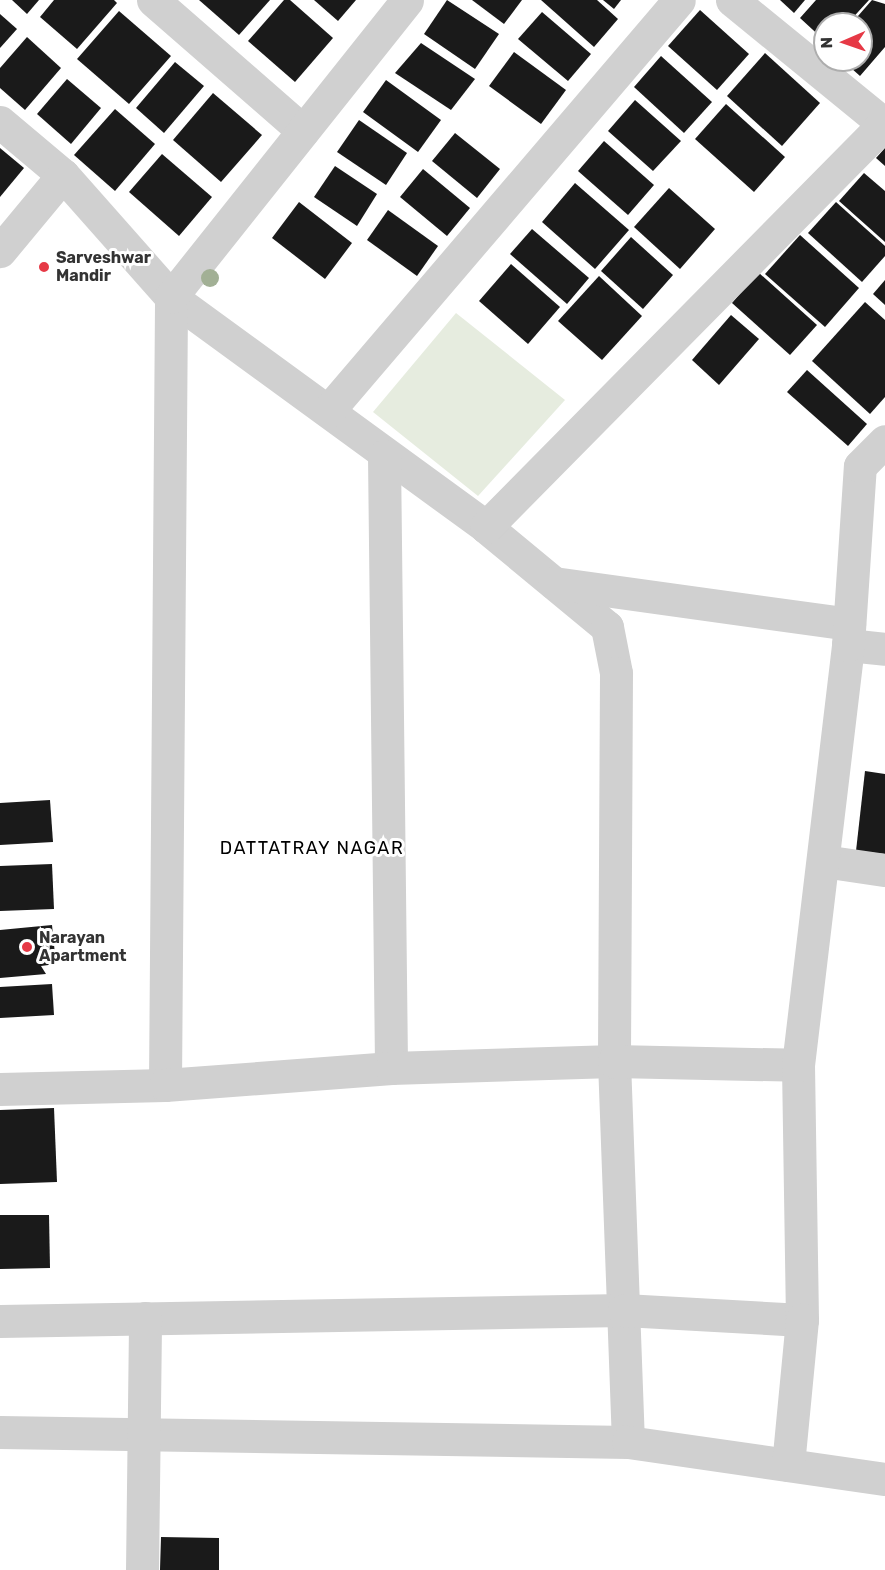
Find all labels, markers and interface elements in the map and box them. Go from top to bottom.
north arrow [813,12,873,72]
text: N [817,36,836,49]
place label: Sarveshwar Mandir [56,248,151,286]
marker: Sarveshwar Mandir [37,260,51,274]
district label: DATTATRAY NAGAR [220,837,404,859]
place label: Narayan Apartment [39,928,127,966]
marker: Narayan Apartment [20,940,34,954]

